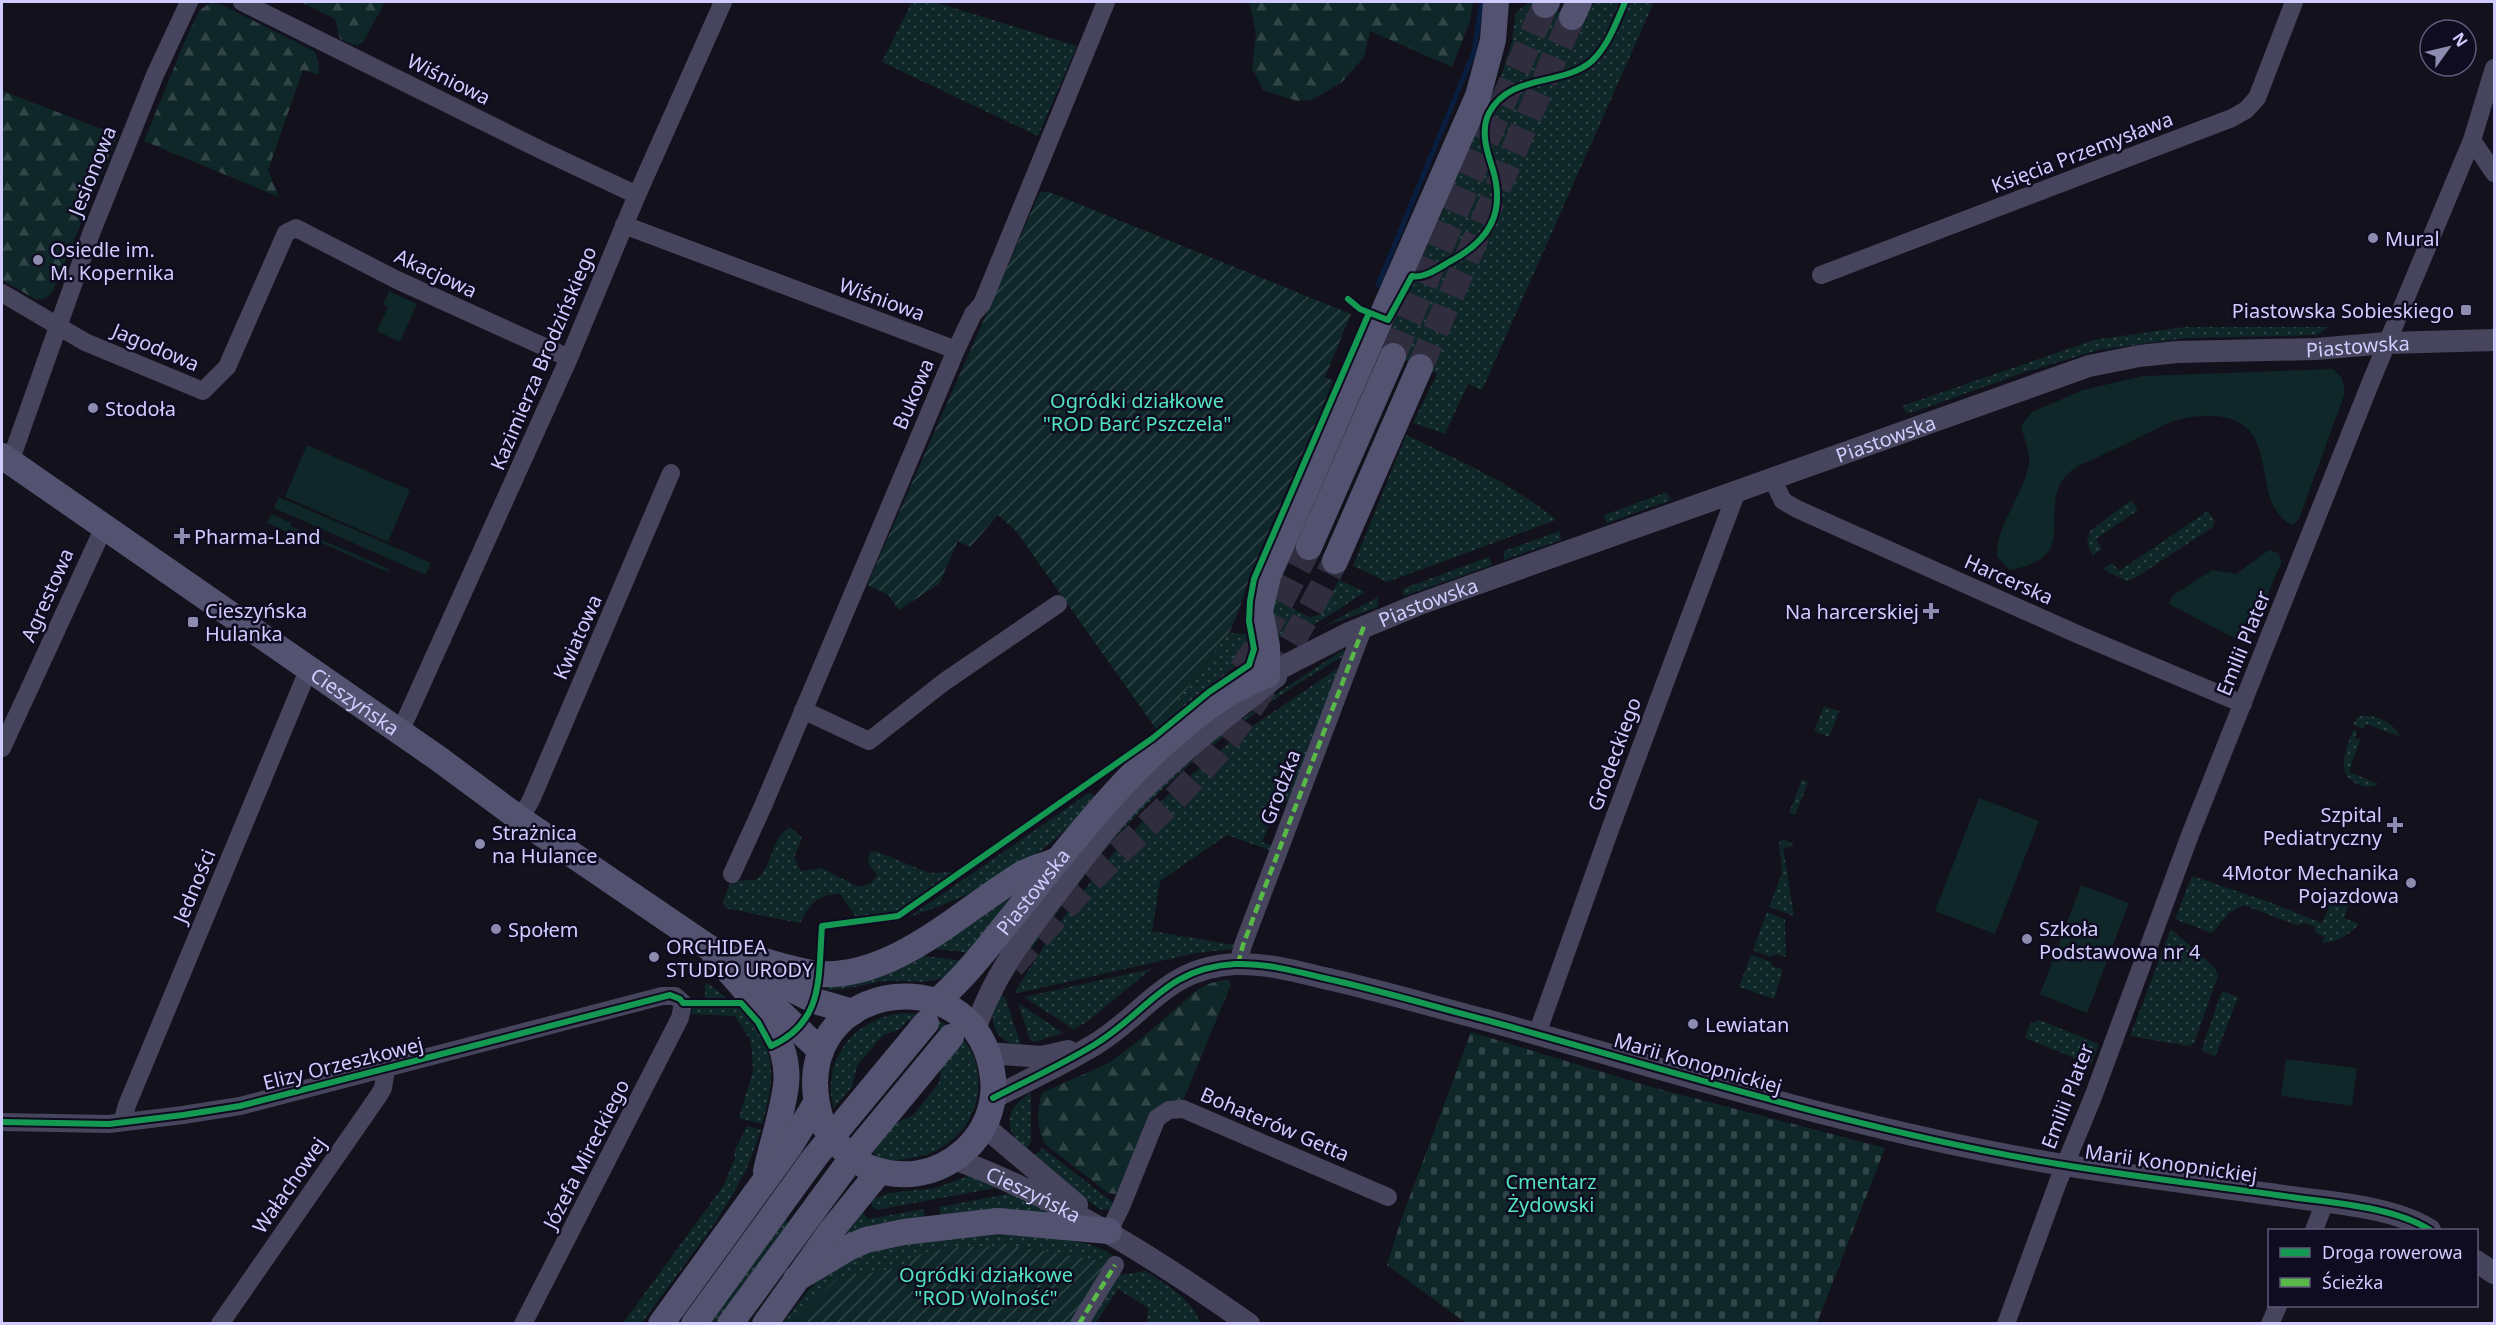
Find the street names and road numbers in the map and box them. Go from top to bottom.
street label: Wiśniowa [403,47,495,111]
street label: Księcia Przemysława [1987,105,2177,199]
street label: Jesionowa [61,122,122,222]
street label: Akacjowa [390,242,482,304]
street label: Kazimierza Brodzińskiego [484,242,602,474]
street label: Wiśniowa [835,271,929,327]
street label: Jagodowa [107,316,204,377]
street label: Piastowska [2305,329,2410,363]
street label: Bukowa [886,354,940,434]
street label: Piastowska [1832,408,1939,469]
street label: Agrestowa [14,544,80,646]
street label: Harcerska [1960,547,2058,611]
street label: Piastowska [1374,571,1481,633]
street label: Emilii Plater [2210,587,2276,699]
street label: Kwiatowa [546,590,608,684]
street label: Cieszyńska [306,661,405,741]
street label: Grodeckiego [1581,693,1647,815]
street label: Grodzka [1253,746,1307,828]
street label: Piastowska [989,842,1076,940]
street label: Jedności [166,845,222,929]
street label: Marii Konopnickiej [1611,1026,1785,1100]
street label: Elizy Orzeszkowej [260,1030,426,1096]
street label: Emilii Plater [2035,1039,2099,1153]
street label: Józefa Mireckiego [536,1074,635,1235]
street label: Bohaterów Getta [1196,1080,1354,1168]
street label: Wałachowej [246,1132,332,1238]
street label: Marii Konopnickiej [2083,1138,2259,1188]
street label: Cieszyńska [982,1160,1086,1228]

